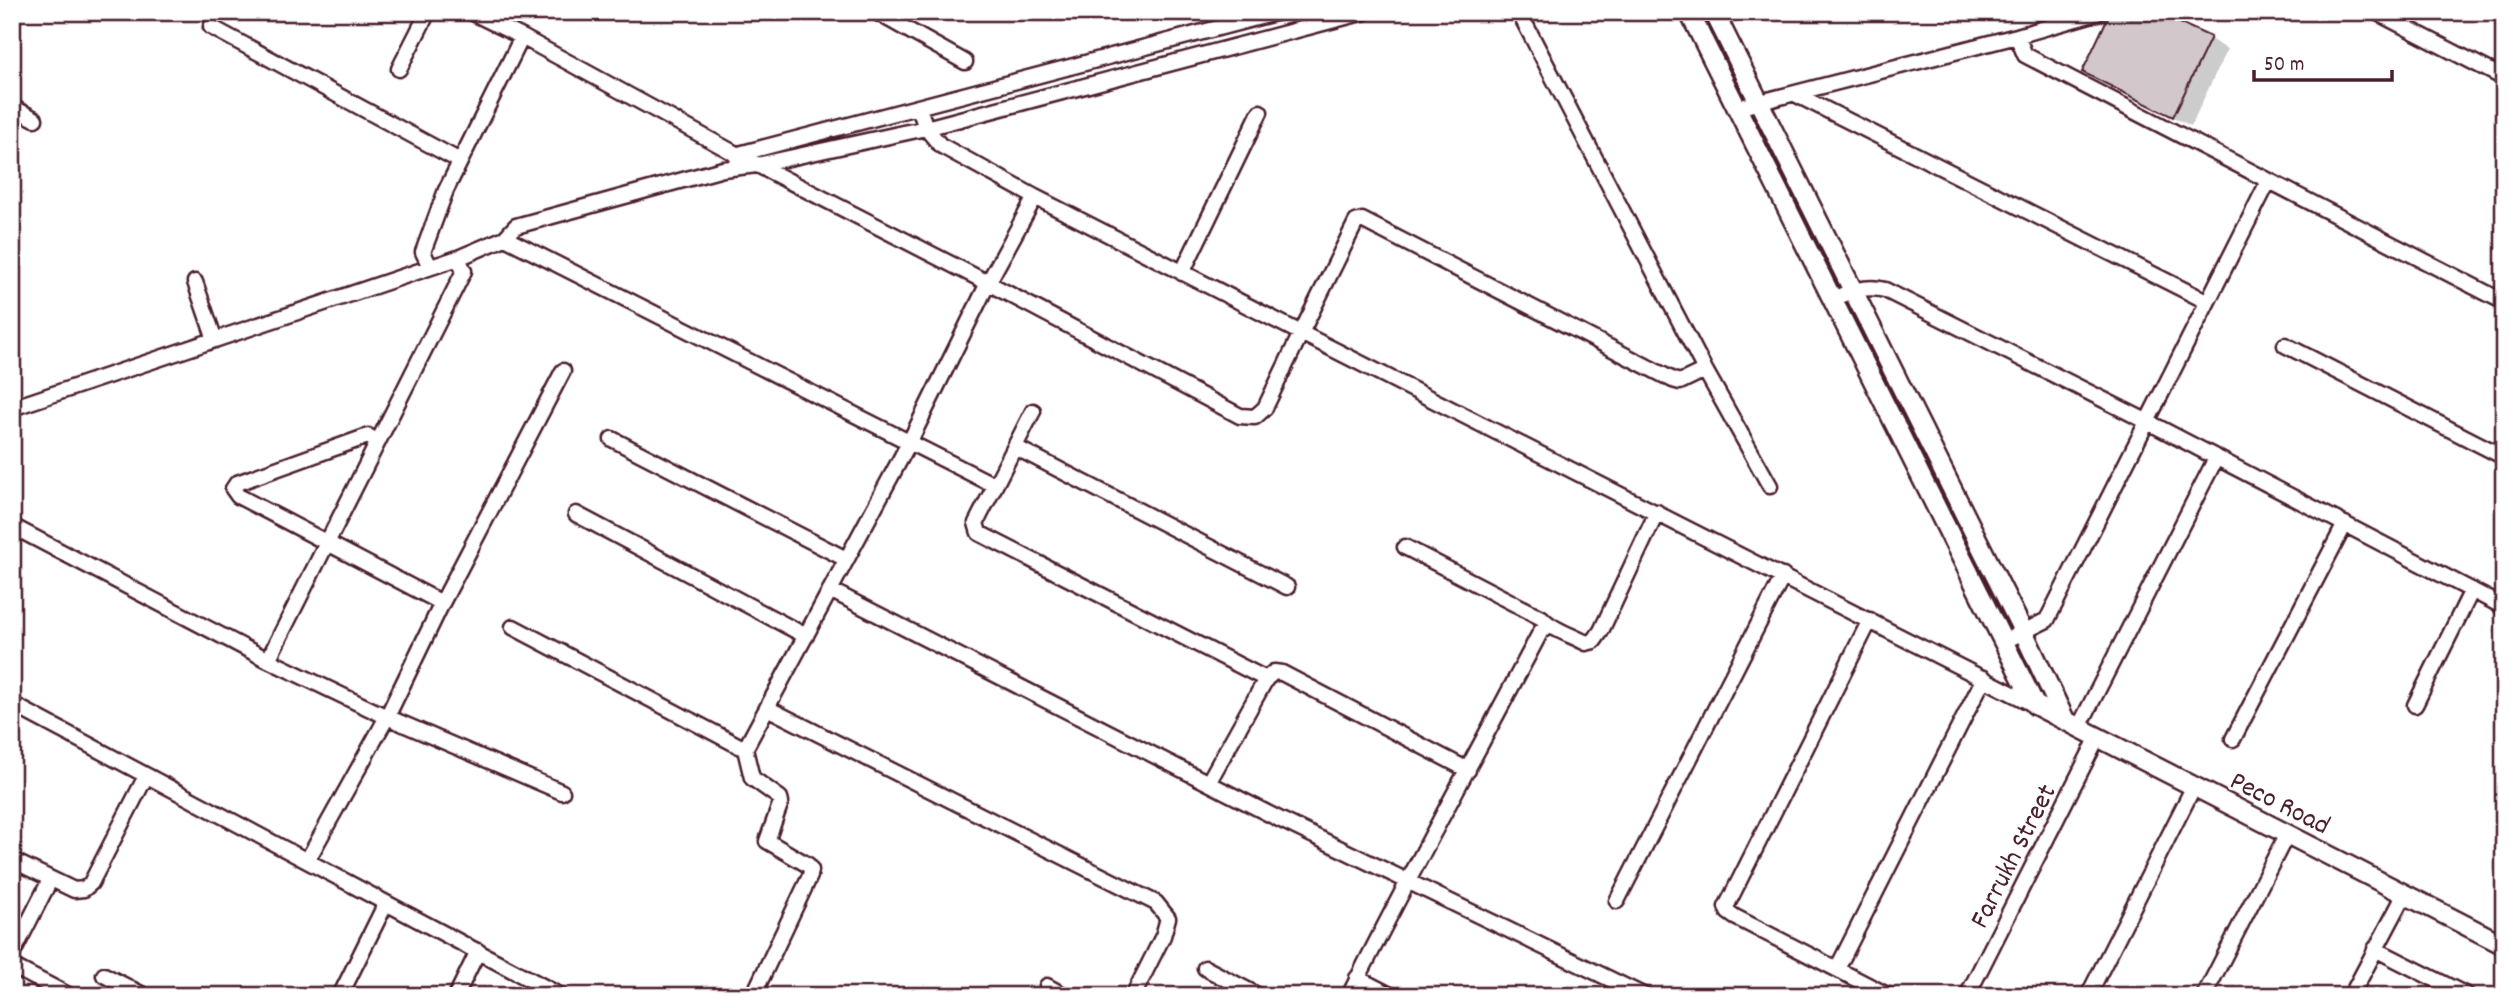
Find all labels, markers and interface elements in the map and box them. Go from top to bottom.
scale bar [2254,38,2392,82]
text: 50 m [2264,51,2304,81]
street label: Peco Road [2222,763,2336,848]
street label: Farrukh Street [1962,778,2069,936]

